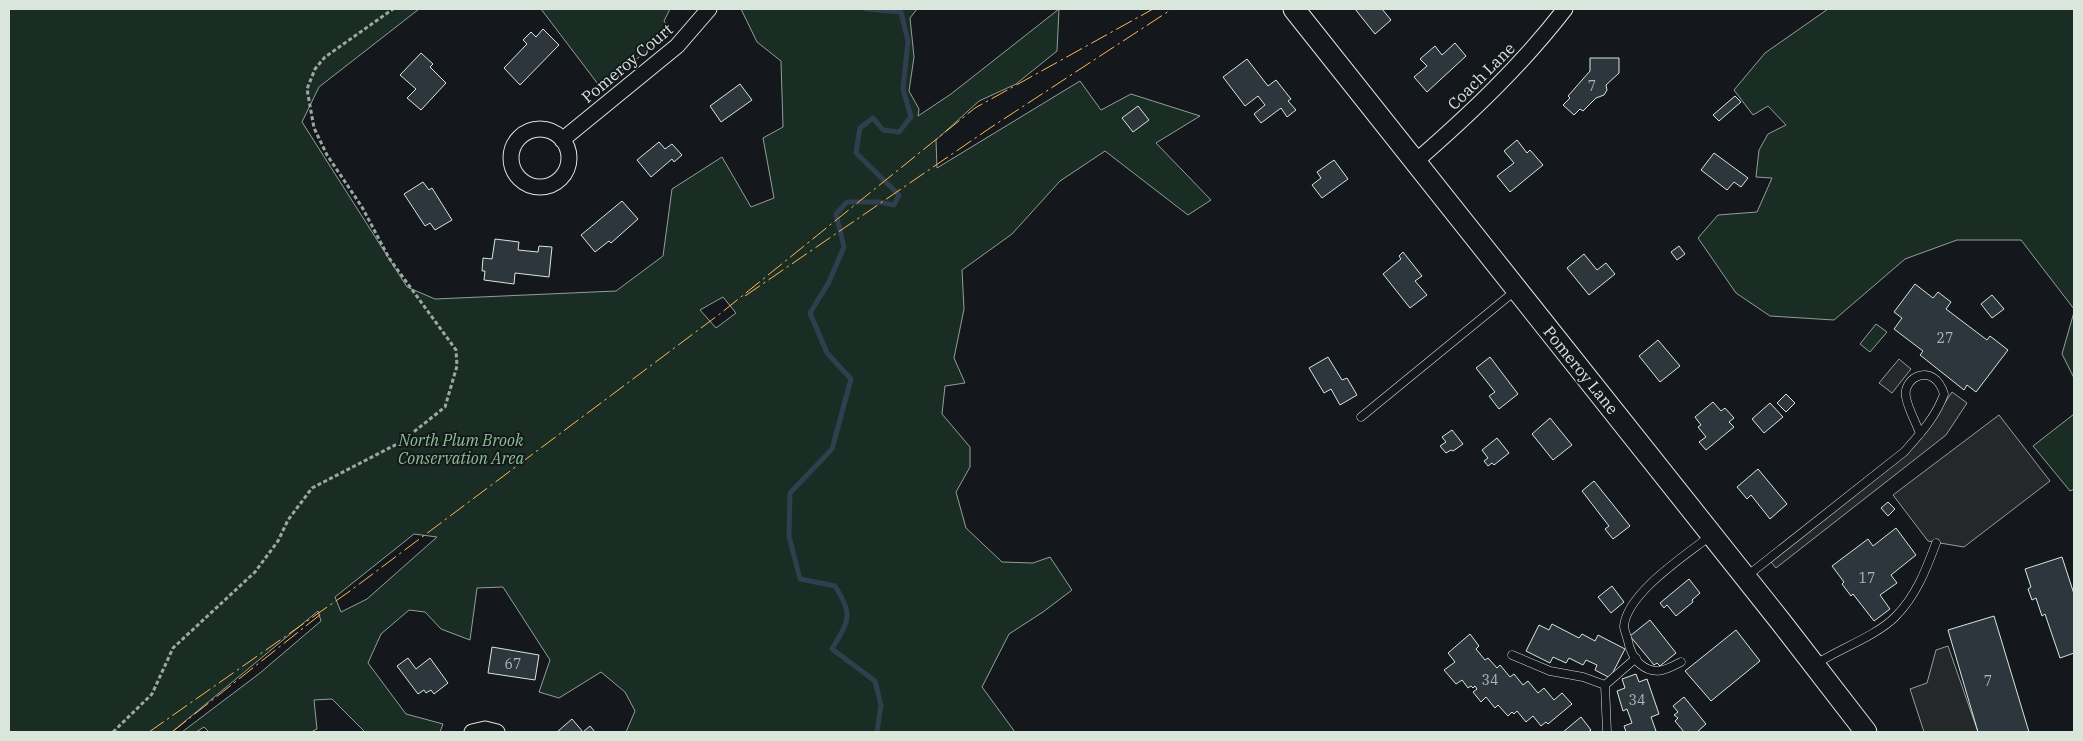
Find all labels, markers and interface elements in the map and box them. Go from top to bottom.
street label: Pomeroy Court [577,19,677,107]
street label: Coach Lane [1443,38,1519,114]
house number: 7 [1588,77,1596,95]
street label: Pomeroy Lane [1539,322,1623,418]
house number: 27 [1937,329,1953,347]
park label: North Plum Brook Conservation Area [398,430,524,468]
house number: 17 [1859,569,1875,587]
house number: 67 [505,655,521,673]
house number: 34 [1482,671,1498,689]
house number: 7 [1984,672,1992,690]
house number: 34 [1629,691,1645,709]

